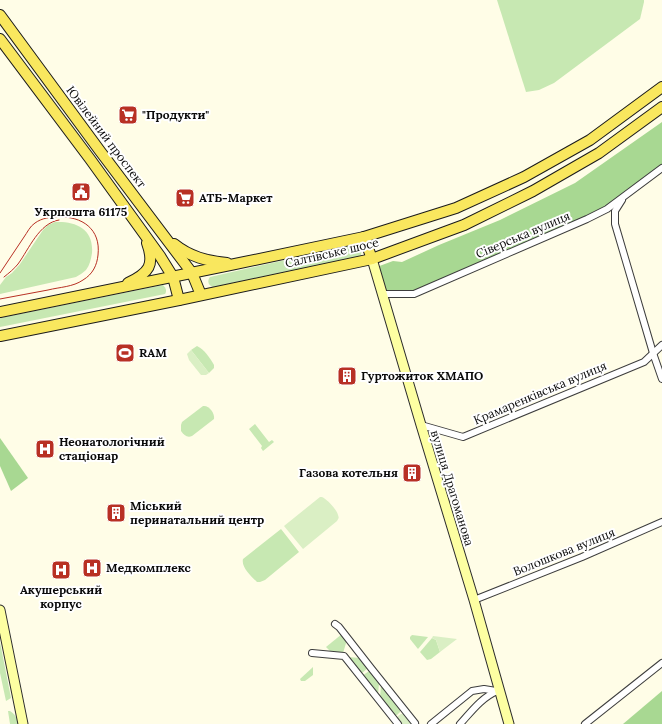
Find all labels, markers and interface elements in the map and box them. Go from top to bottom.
street label: Ювілейний проспект [63,83,150,191]
supermarket icon: "Продукти" [117,104,139,126]
place label: "Продукти" [142,107,209,122]
public building icon: Укрпошта 61175 [70,181,92,203]
supermarket icon: АТБ-Маркет [174,187,196,209]
place label: АТБ-Маркет [199,190,273,205]
place label: Укрпошта 61175 [35,204,128,219]
street label: Сіверська вулиця [473,208,572,261]
street label: Салтівське шосе [284,234,381,271]
sports icon: RAM [114,342,136,364]
place label: RAM [139,345,167,360]
street label: Крамаренківська вулиця [471,358,609,427]
building icon: Гуртожиток ХМАПО [336,365,358,387]
place label: Гуртожиток ХМАПО [361,368,483,383]
street label: вулиця Драгоманова [428,428,477,548]
place label: Неонатологічний стаціонар [59,434,165,463]
hospital icon: Неонатологічний стаціонар [34,438,56,460]
building icon: Газова котельня [401,462,423,484]
place label: Газова котельня [299,465,398,480]
place label: Міський перинатальний центр [130,498,264,527]
building icon: Міський перинатальний центр [105,502,127,524]
street label: Волошкова вулиця [511,524,617,579]
hospital icon: Медкомплекс [81,557,103,579]
hospital icon: Акушерський корпус [50,559,72,581]
place label: Медкомплекс [106,560,192,575]
place label: Акушерський корпус [20,582,102,611]

